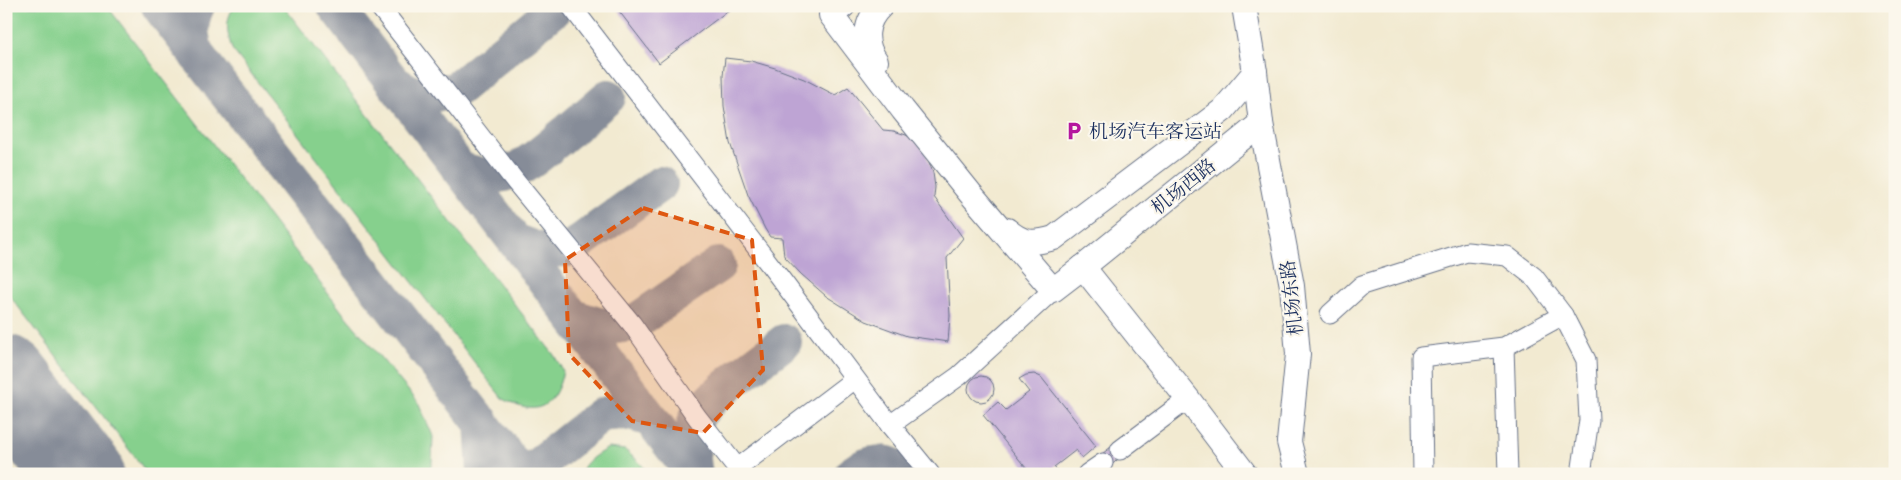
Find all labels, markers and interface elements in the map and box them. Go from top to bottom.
parking icon: 机场汽车客运站 [1063,120,1085,142]
place label: 机场汽车客运站 [1089,121,1222,143]
street label: 机场西路 [1148,155,1220,219]
street label: 机场东路 [1277,259,1308,337]

